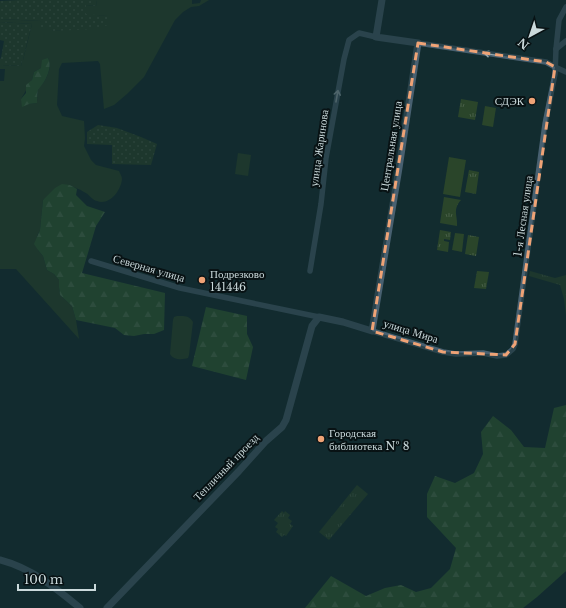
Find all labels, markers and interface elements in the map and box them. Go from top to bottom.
north arrow [510,16,550,56]
text: N [515,35,532,52]
one-way arrow [483,50,496,58]
one-way arrow [333,90,341,103]
place label: СДЭК [495,94,525,108]
marker: СДЭК [527,96,537,106]
street label: Центральная улица [377,100,405,192]
street label: улица Жаринова [307,109,331,187]
street label: 1-я Лесная улица [510,174,536,257]
street label: Северная улица [111,251,187,285]
place label: Подрезково 141446 [210,267,265,294]
marker: Подрезково 141446 [197,275,207,285]
street label: улица Мира [382,316,440,346]
place label: Городская библиотека № 8 [329,426,409,453]
street label: Тепличный проезд [190,430,262,504]
marker: Городская библиотека № 8 [316,434,326,444]
scale bar [18,566,95,592]
text: 100 m [24,572,63,587]

